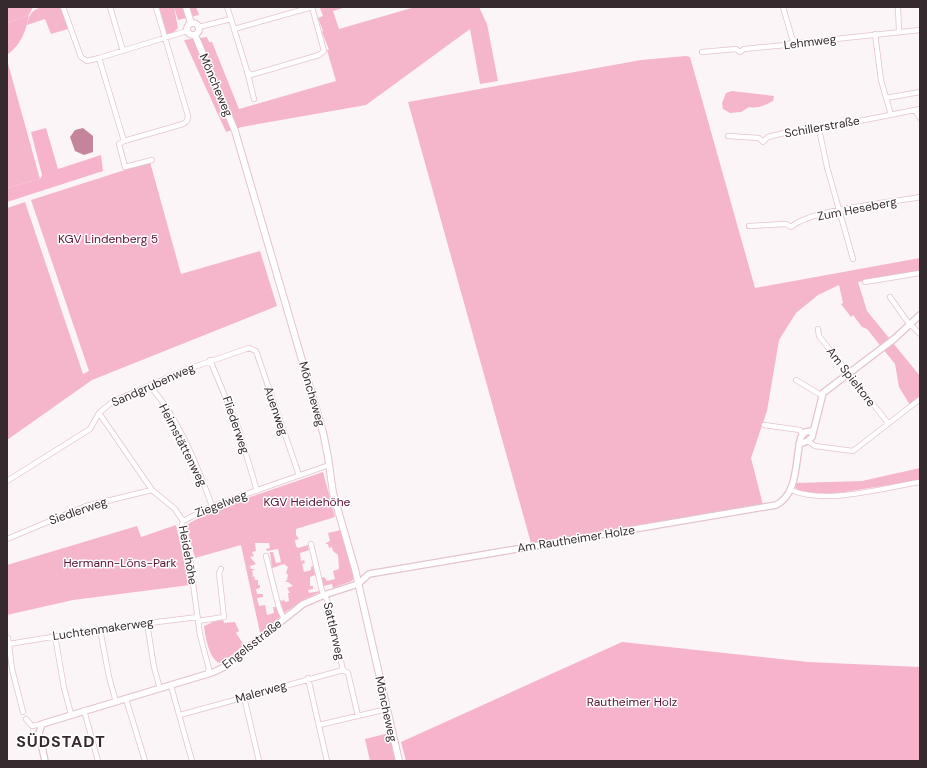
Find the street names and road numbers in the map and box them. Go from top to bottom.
street label: Lehmweg [783,31,838,53]
street label: Möncheweg [196,51,237,119]
street label: Schillerstraße [783,112,861,141]
street label: Zum Heseberg [816,193,898,225]
street label: Am Spieltore [823,344,879,410]
street label: Sandgrubenweg [109,359,197,411]
street label: Möncheweg [295,360,329,429]
street label: Auenweg [260,384,292,438]
street label: Fliederweg [219,394,253,456]
street label: Heimstättenweg [155,401,211,489]
street label: Ziegelweg [193,487,250,521]
street label: Siedlerweg [47,493,109,528]
street label: Am Rautheimer Holze [516,522,636,556]
street label: Heidehöhe [175,524,201,586]
street label: Sattlerweg [320,600,349,662]
street label: Luchtenmakerweg [52,614,155,644]
street label: Engelsstraße [219,616,285,672]
street label: Möncheweg [371,675,401,744]
street label: Malerweg [233,677,289,707]

